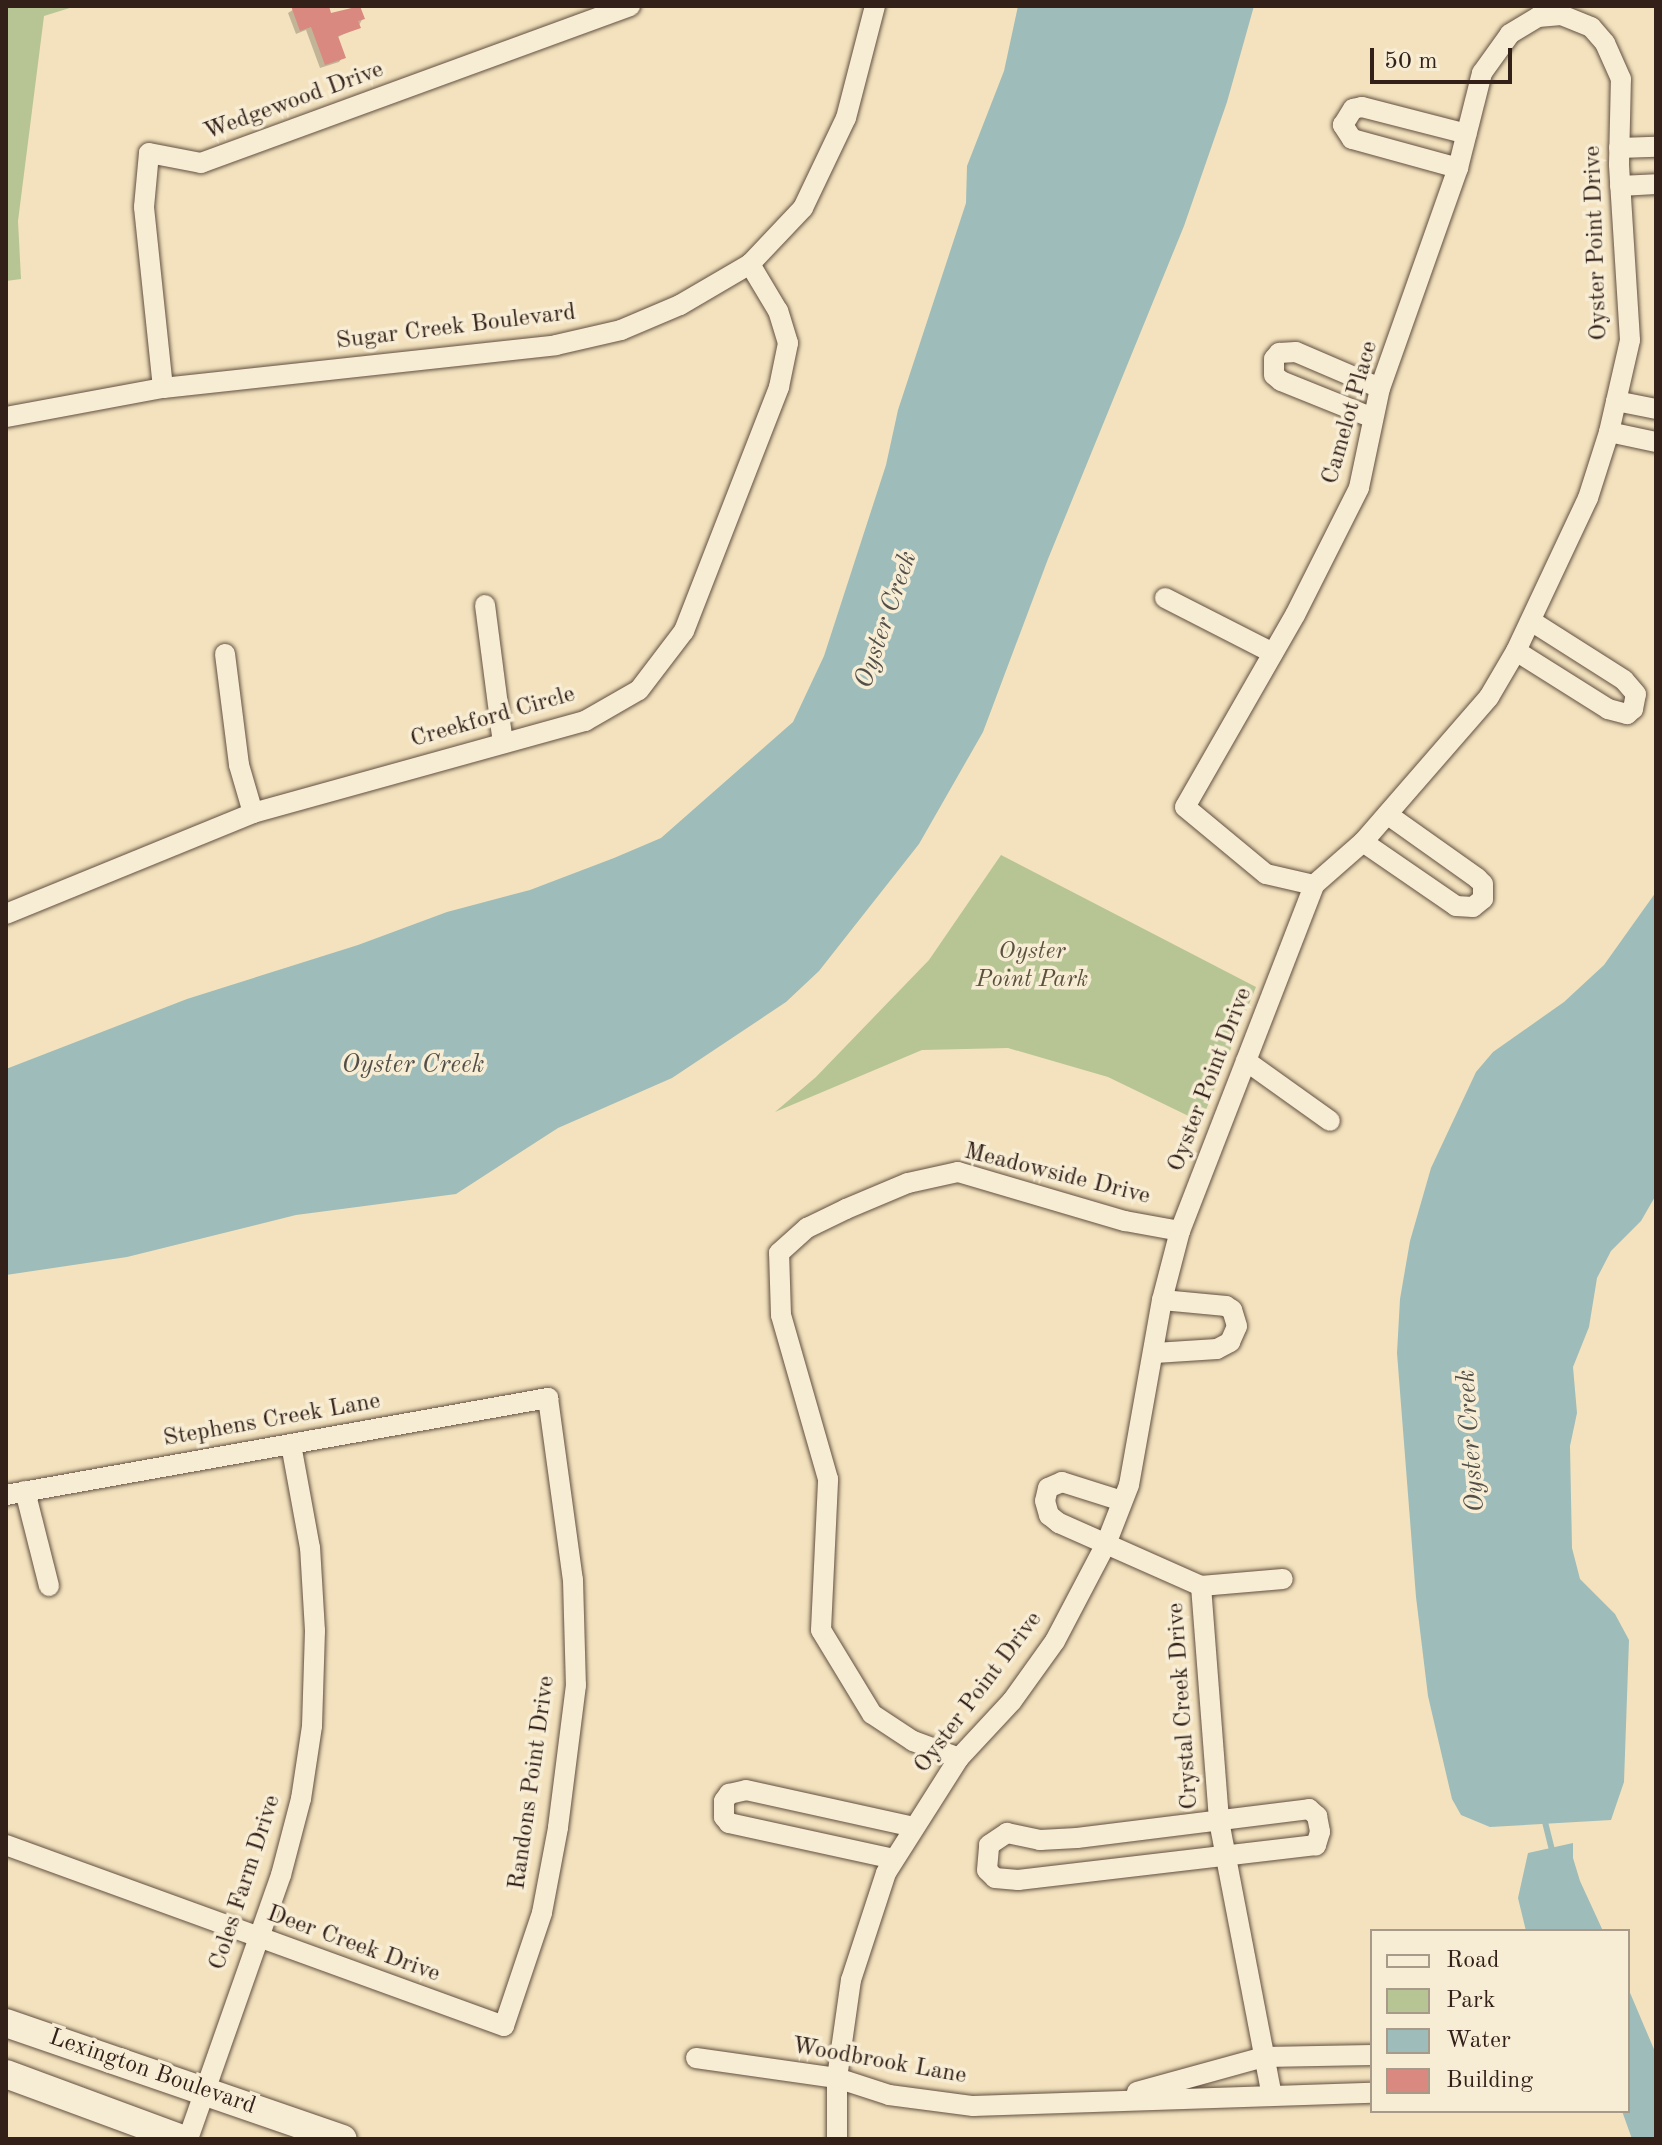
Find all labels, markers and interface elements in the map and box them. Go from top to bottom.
scale bar [1374,32,1516,82]
text: 50 m [1384,50,1438,74]
street label: Wedgewood Drive [200,56,388,148]
street label: Oyster Point Drive [1579,145,1615,341]
street label: Sugar Creek Boulevard [335,299,577,357]
street label: Camelot Place [1317,338,1385,488]
water label: Oyster Creek [849,547,925,693]
street label: Creekford Circle [407,681,579,755]
park label: Oyster Point Park [976,939,1088,995]
street label: Oyster Point Drive [1163,984,1259,1176]
water label: Oyster Creek [342,1050,484,1082]
street label: Meadowside Drive [961,1138,1153,1212]
water label: Oyster Creek [1451,1369,1493,1513]
street label: Stephens Creek Lane [161,1388,383,1454]
street label: Crystal Creek Drive [1162,1602,1206,1810]
street label: Oyster Point Drive [909,1606,1049,1780]
street label: Randons Point Drive [504,1674,562,1892]
street label: Coles Farm Drive [204,1792,288,1974]
street label: Deer Creek Drive [262,1900,444,1990]
legend [1370,1929,1630,2113]
text: Road [1446,1949,1499,1973]
text: Park [1446,1989,1495,2013]
street label: Lexington Boulevard [45,2024,259,2122]
text: Water [1446,2029,1511,2053]
street label: Woodbrook Lane [789,2032,969,2092]
text: Building [1446,2069,1533,2093]

